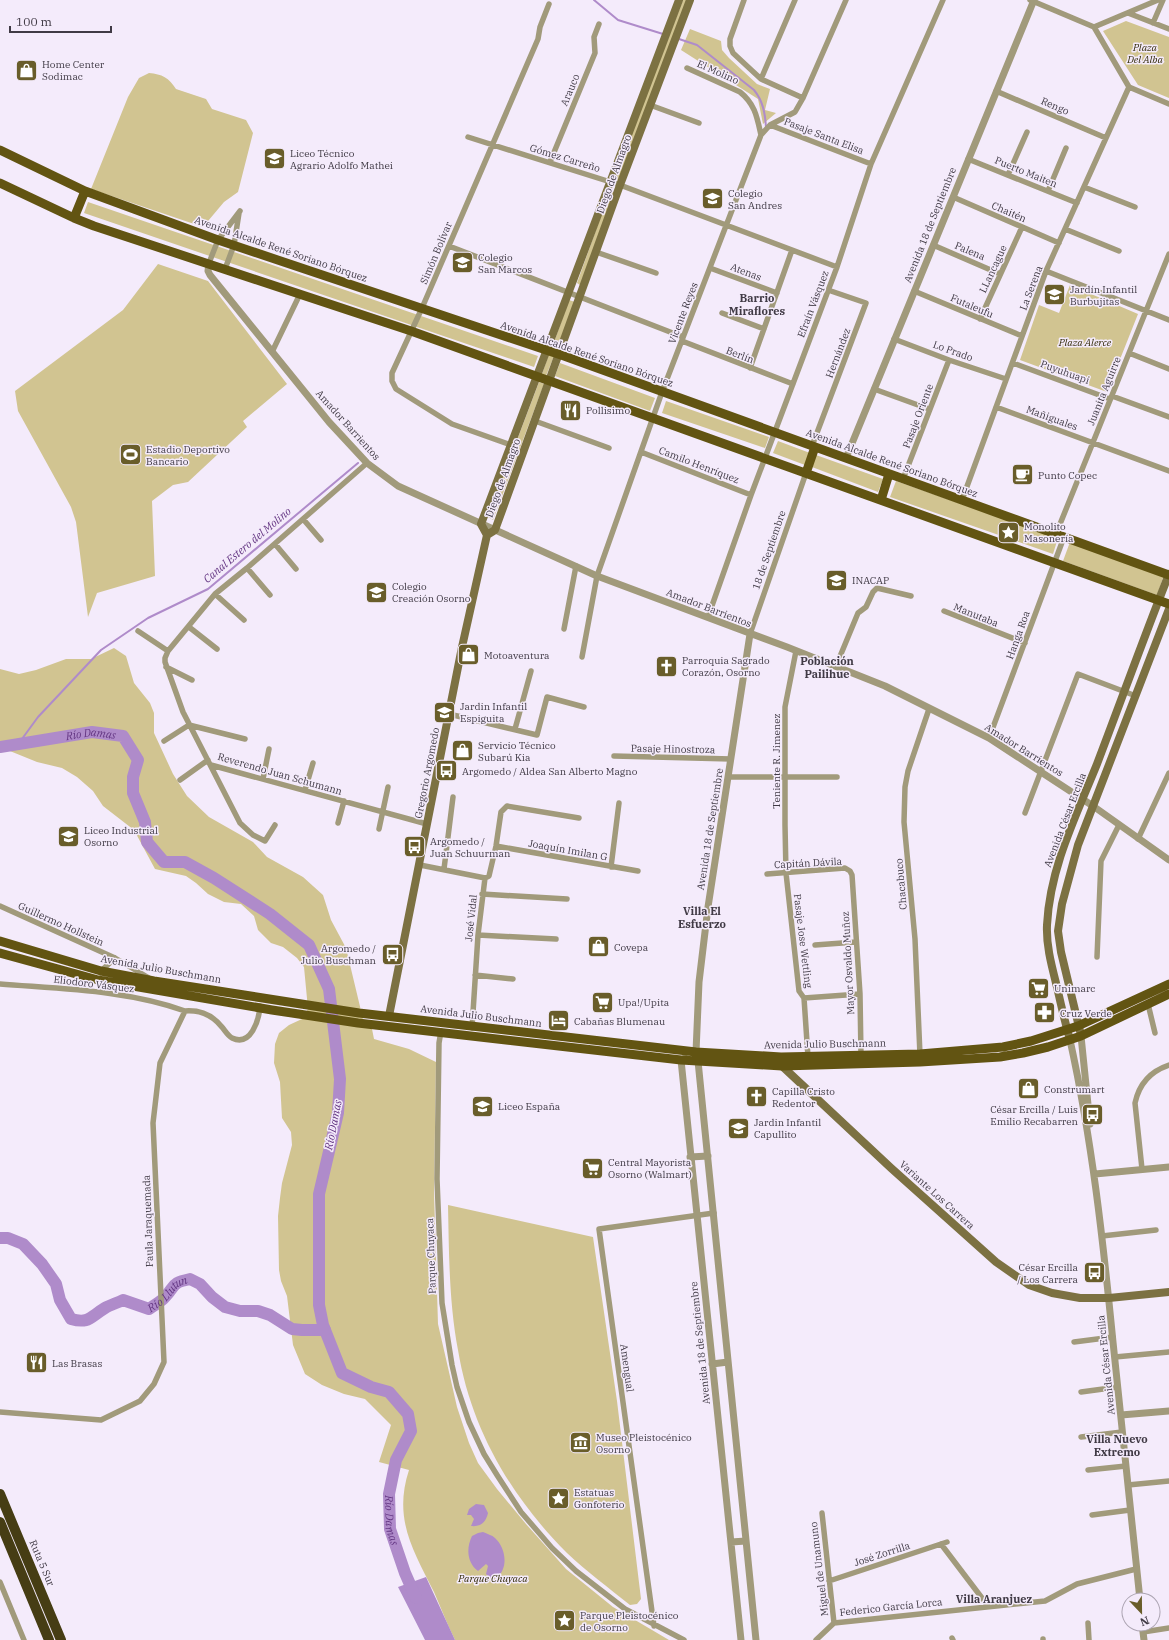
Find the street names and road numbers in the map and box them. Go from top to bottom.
street label: El Molino [695,57,741,87]
street label: Arauco [557,72,583,108]
street label: Rengo [1039,94,1071,118]
street label: Pasaje Santa Elisa [782,115,866,157]
street label: Diego de Almagro [594,133,634,215]
street label: Gómez Carreño [528,141,602,175]
street label: Puerto Maiten [993,154,1060,191]
street label: Avenida 18 de Septiembre [901,165,959,285]
street label: Chaitén [990,199,1029,225]
street label: Avenida Alcalde René Soriano Bórquez [193,213,369,285]
street label: Simón Bolívar [417,219,455,286]
street label: Palena [953,239,988,263]
street label: LLancague [976,243,1010,295]
street label: Atenas [729,260,764,284]
street label: La Serena [1017,263,1046,312]
street label: Efraín Vásquez [794,269,832,339]
street label: Vicente Reyes [665,280,701,346]
street label: Futaleufu [949,291,995,321]
street label: Avenida Alcalde René Soriano Bórquez [499,318,675,390]
street label: Hernández [823,326,853,380]
street label: Lo Prado [931,338,975,364]
street label: Berlín [724,344,756,366]
street label: Juanita Aguirre [1084,355,1124,427]
street label: Puyuhuapi [1039,357,1091,387]
street label: Pasaje Oriente [900,382,936,450]
street label: Amador Barrientos [313,387,383,463]
street label: Mañiguales [1024,403,1080,433]
street label: Avenida Alcalde René Soriano Bórquez [804,426,980,500]
street label: Diego de Almagro [483,437,523,519]
street label: Camilo Henríquez [657,444,741,486]
street label: 18 de Septiembre [749,509,789,591]
street label: Amador Barrientos [665,586,754,630]
street label: Manutaba [952,600,1001,630]
street label: Hanga Roa [1003,608,1033,661]
street label: Teniente R. Jimenez [770,713,783,809]
street label: Amador Barrientos [982,721,1066,779]
street label: Gregorio Argomedo [412,726,442,820]
street label: Pasaje Hinostroza [631,742,716,756]
street label: Reverendo Juan Schumann [216,750,344,798]
street label: Avenida 18 de Septiembre [694,767,726,891]
street label: Avenida César Ercilla [1041,770,1089,869]
street label: Joaquín Imilan G [527,837,609,863]
street label: Capitán Dávila [774,855,843,871]
street label: Chacabuco [892,857,910,910]
street label: Pasaje Jose Wettling [791,893,815,989]
street label: José Vidal [462,894,480,942]
street label: Guillermo Hollstein [16,899,106,949]
street label: Mayor Osvaldo Muñoz [839,911,857,1015]
street label: Avenida Julio Buschmann [100,952,223,986]
street label: Eliodoro Vásquez [53,973,135,995]
street label: Avenida Julio Buschmann [420,1002,543,1030]
street label: Avenida Julio Buschmann [764,1036,887,1052]
street label: Variante Los Carrera [897,1158,978,1233]
street label: Paula Jaraquemada [140,1174,156,1267]
street label: Parque Chuyaca [423,1217,439,1294]
street label: Avenida 18 de Septiembre [687,1281,713,1405]
street label: Avenida César Ercilla [1094,1314,1118,1415]
street label: Amengual [617,1343,637,1393]
street label: Miguel de Unamuno [807,1521,831,1617]
street label: Ruta 5 Sur [26,1538,58,1589]
street label: José Zorrilla [852,1539,912,1569]
street label: Federico García Lorca [839,1595,944,1619]

